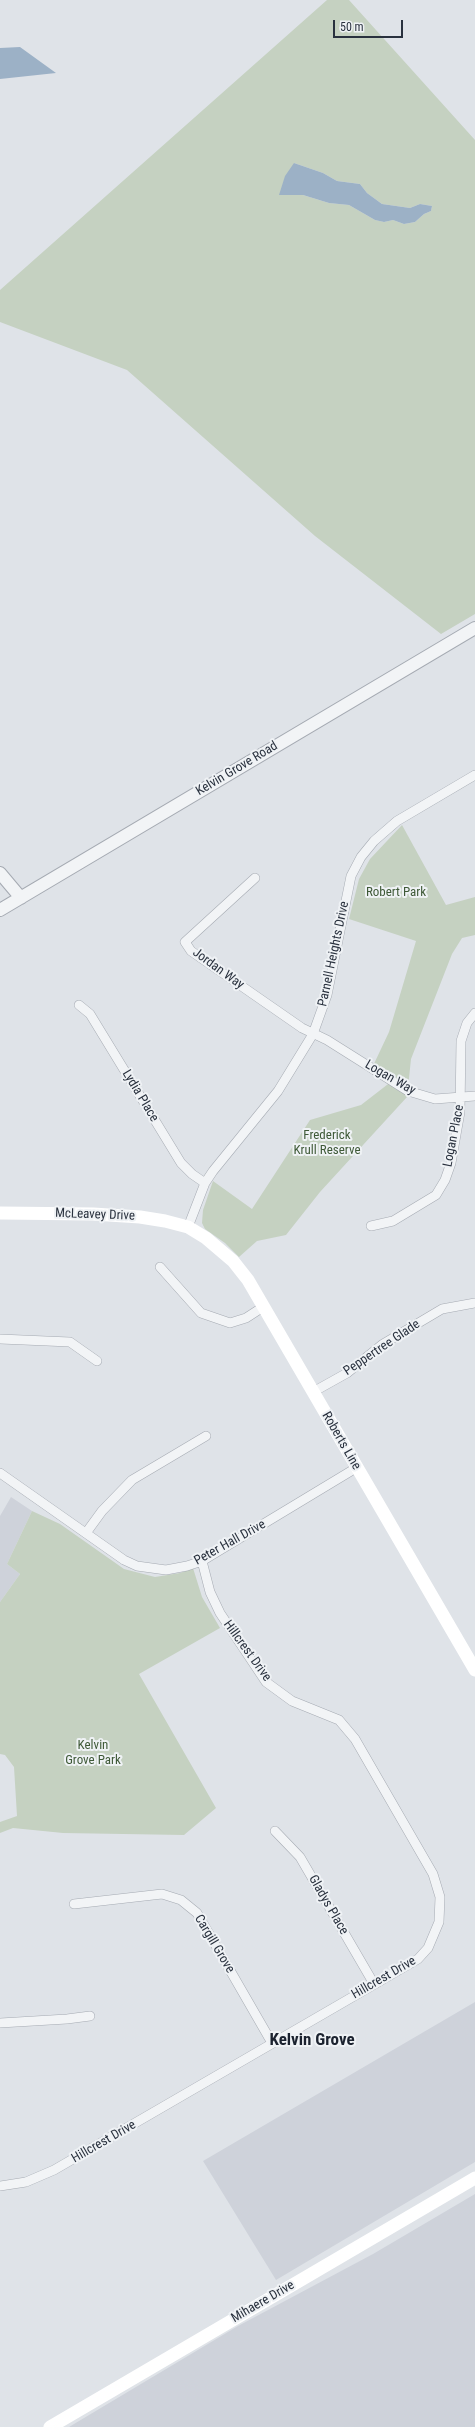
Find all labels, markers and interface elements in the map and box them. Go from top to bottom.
scale bar [335,12,405,38]
text: 50 m [340,20,364,34]
street label: Kelvin Grove Road [193,739,281,799]
park label: Robert Park [366,885,426,901]
street label: Parnell Heights Drive [315,900,353,1008]
street label: Jordan Way [189,945,247,993]
street label: Logan Way [362,1057,418,1099]
street label: Lydia Place [118,1067,162,1125]
street label: Logan Place [440,1104,468,1168]
park label: Frederick Krull Reserve [294,1128,360,1159]
street label: McLeavey Drive [55,1206,135,1224]
street label: Peppertree Glade [341,1317,423,1379]
street label: Roberts Line [318,1409,364,1473]
street label: Peter Hall Drive [192,1517,268,1569]
street label: Hillcrest Drive [220,1617,274,1685]
park label: Kelvin Grove Park [65,1738,121,1769]
street label: Gladys Place [305,1872,351,1938]
street label: Cargill Grove [190,1912,238,1976]
street label: Hillcrest Drive [349,1953,419,2003]
district label: Kelvin Grove [269,2031,355,2051]
street label: Hillcrest Drive [69,2117,139,2167]
street label: Mihaere Drive [229,2278,297,2326]

